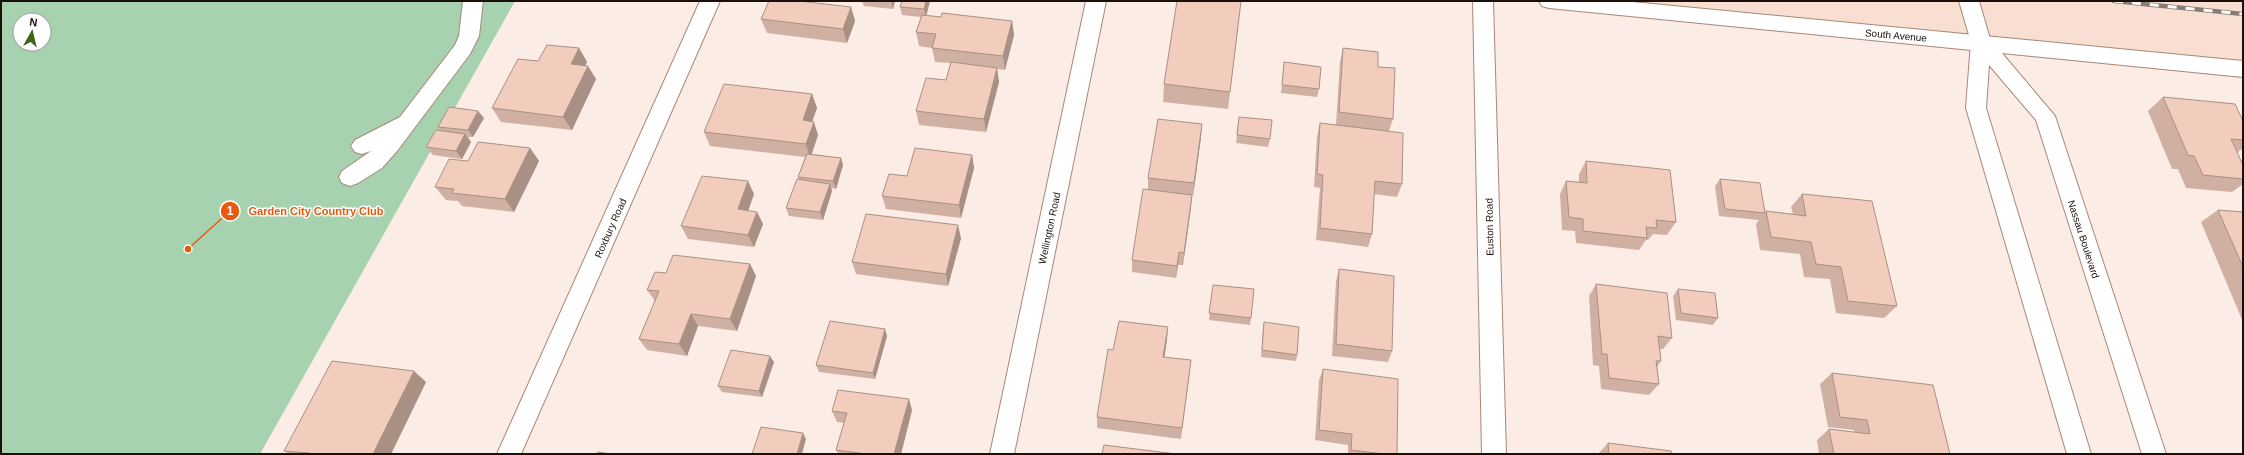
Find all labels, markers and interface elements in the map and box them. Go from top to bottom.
north arrow [12,12,52,52]
text: N [29,16,38,29]
street label: South Avenue [1865,27,1928,44]
street label: Wellington Road [1036,191,1062,265]
street label: Roxbury Road [592,197,628,260]
street label: Euston Road [1483,198,1496,256]
street label: Nassau Boulevard [2066,199,2101,280]
callout: Garden City Country Club [220,200,391,223]
text: 1 [227,204,234,218]
text: Garden City Country Club [248,205,384,217]

